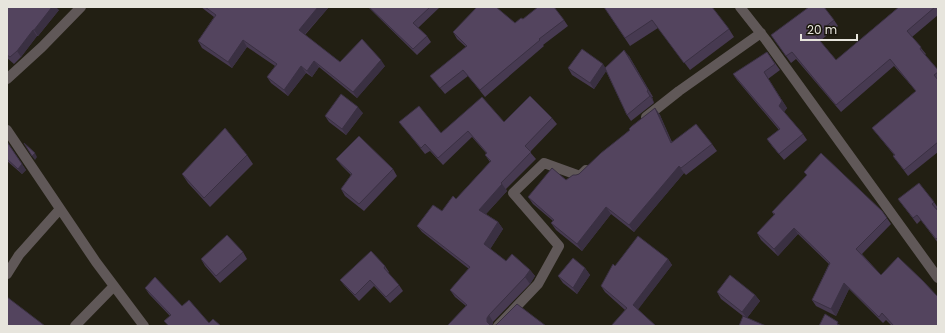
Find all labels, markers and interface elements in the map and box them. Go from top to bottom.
scale bar [801,16,857,42]
text: 20 m [807,21,837,38]

